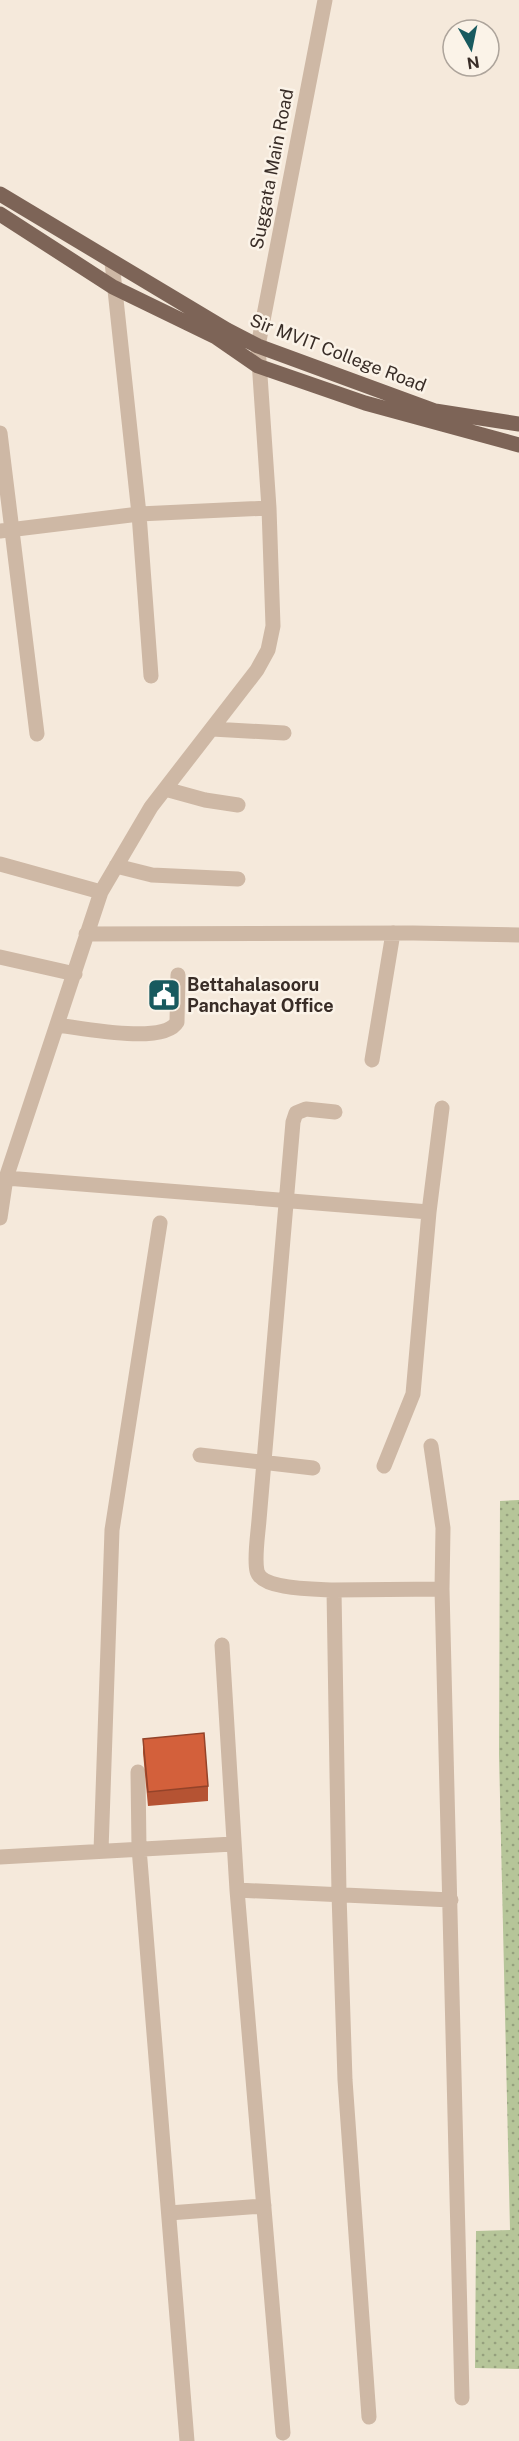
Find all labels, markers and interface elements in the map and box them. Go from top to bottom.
north arrow [441,18,501,78]
text: N [466,52,481,73]
street label: Suggata Main Road [246,87,297,251]
street label: Sir MVIT College Road [247,309,429,396]
place label: Bettahalasooru Panchayat Office [187,974,334,1016]
public building icon: Bettahalasooru Panchayat Office [146,977,182,1013]

